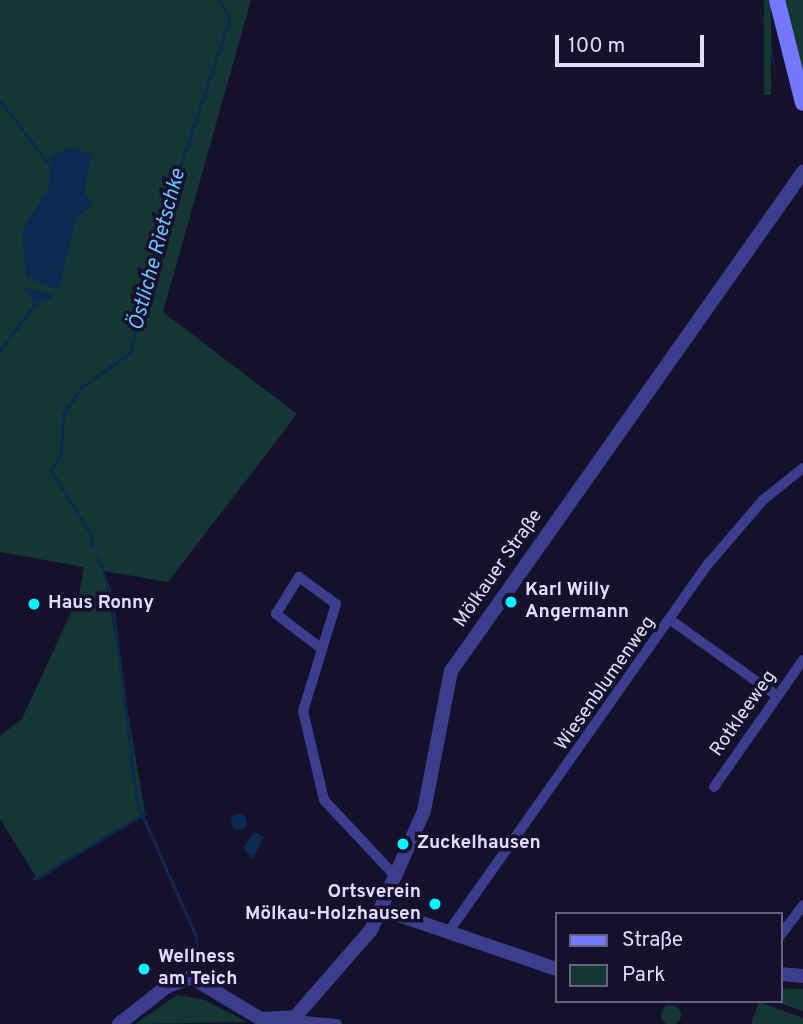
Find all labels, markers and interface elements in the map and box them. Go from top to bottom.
scale bar [558,21,707,65]
text: 100 m [568,33,625,60]
water label: Östliche Rietschke [124,166,192,334]
street label: Mölkauer Straße [450,506,548,632]
place label: Karl Willy Angermann [525,580,629,624]
place label: Haus Ronny [48,593,154,615]
marker: Karl Willy Angermann [503,594,519,610]
marker: Haus Ronny [26,596,42,612]
street label: Wiesenblumenweg [551,612,661,756]
street label: Rotkleeweg [706,667,782,761]
place label: Zuckelhausen [417,833,541,855]
marker: Zuckelhausen [395,836,411,852]
place label: Ortsverein Mölkau-Holzhausen [245,882,421,926]
marker: Ortsverein Mölkau-Holzhausen [427,896,443,912]
legend [554,912,782,1003]
text: Straße [622,927,683,954]
place label: Wellness am Teich [158,947,237,991]
marker: Wellness am Teich [136,961,152,977]
text: Park [622,962,665,989]

